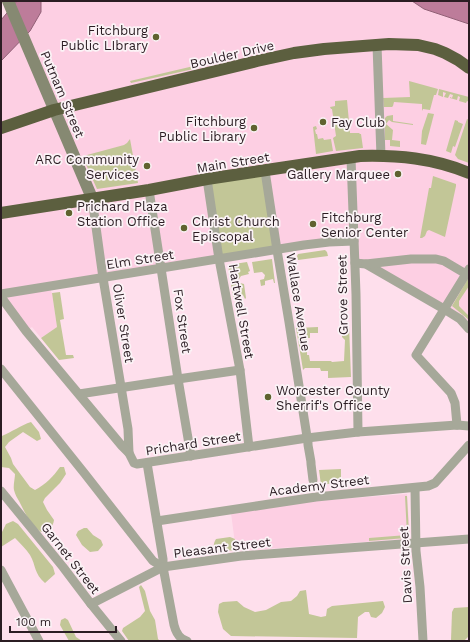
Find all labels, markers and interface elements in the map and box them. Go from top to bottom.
place label: Fitchburg Public LIbrary [61,23,148,53]
marker: Fitchburg Public LIbrary [151,32,161,42]
street label: Boulder Drive [189,38,276,71]
street label: Putnam Street [38,49,88,140]
place label: Fitchburg Public Library [159,114,246,144]
place label: Fay Club [331,115,385,130]
marker: Fay Club [318,117,328,127]
marker: Fitchburg Public Library [249,123,259,133]
street label: Main Street [196,149,271,176]
place label: ARC Community Services [35,152,139,182]
marker: ARC Community Services [142,161,152,171]
place label: Gallery Marquee [287,167,390,182]
marker: Gallery Marquee [393,169,403,179]
place label: Prichard Plaza Station Office [77,199,168,229]
marker: Prichard Plaza Station Office [64,208,74,218]
place label: Fitchburg Senior Center [321,210,408,240]
place label: Christ Church Episcopal [192,214,280,244]
marker: Fitchburg Senior Center [308,219,318,229]
marker: Christ Church Episcopal [179,223,189,233]
street label: Elm Street [105,247,175,272]
street label: Wallace Avenue [283,252,314,352]
street label: Grove Street [334,254,351,335]
street label: Hartwell Street [226,262,257,360]
street label: Oliver Street [110,282,137,364]
street label: Fox Street [171,288,195,355]
place label: Worcester County Sherrif's Office [276,383,390,413]
marker: Worcester County Sherrif's Office [263,392,273,402]
street label: Prichard Street [144,428,242,458]
street label: Academy Street [268,472,371,499]
street label: Garnet Street [38,520,103,597]
street label: Davis Street [396,526,415,604]
street label: Pleasant Street [173,534,272,561]
scale bar [10,608,116,634]
text: 100 m [16,615,51,629]

